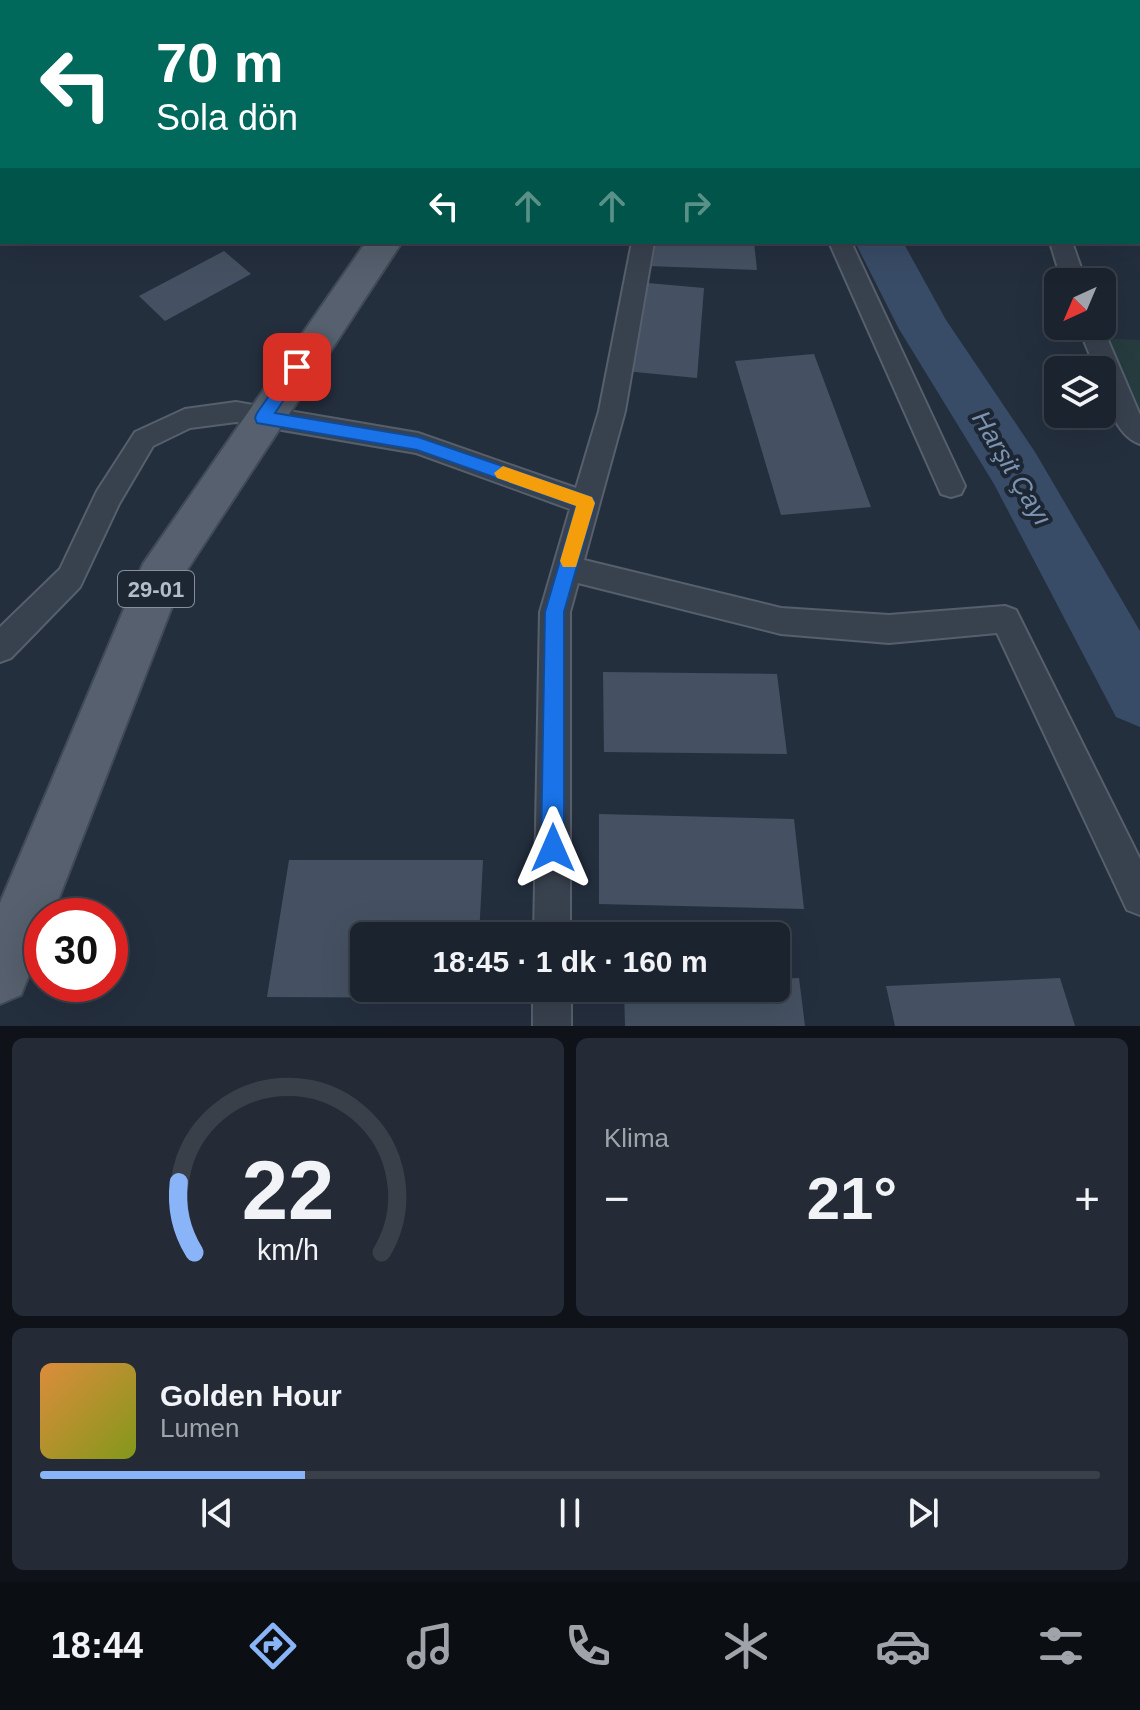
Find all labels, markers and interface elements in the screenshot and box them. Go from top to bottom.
text: 70 m [156,31,284,94]
icon: left [24,32,128,136]
text: Sola dön [156,97,298,138]
icon: left [422,184,466,228]
icon: ahead [506,184,550,228]
icon: ahead [590,184,634,228]
icon: right [674,184,718,228]
north arrow [1044,268,1116,340]
map controls [1044,268,1116,428]
pin [263,333,331,401]
icon: arrive [275,345,319,389]
button: layers [1044,356,1116,428]
water label: Harşit Çayı [966,405,1058,531]
road number: 29-01 [118,571,194,607]
position arrow [511,806,595,890]
speed limit sign: 30 [24,898,128,1002]
text: 18:45 · 1 dk · 160 m [432,945,708,978]
text: Klima [604,1123,669,1153]
text: 22 [242,1144,334,1237]
text: 21° [807,1165,897,1232]
text: − [604,1174,630,1223]
text: + [1074,1174,1100,1223]
text: km/h [257,1234,319,1266]
text: Golden Hour [160,1379,342,1412]
text: Lumen [160,1413,240,1443]
icon: previous [195,1491,239,1535]
icon: pause [548,1491,592,1535]
icon: next [901,1491,945,1535]
icon: directions [245,1618,301,1674]
icon: music [402,1618,458,1674]
icon: phone [560,1618,616,1674]
icon: climate [718,1618,774,1674]
icon: car [875,1618,931,1674]
icon: filters [1033,1618,1089,1674]
text: 18:44 [51,1625,143,1666]

